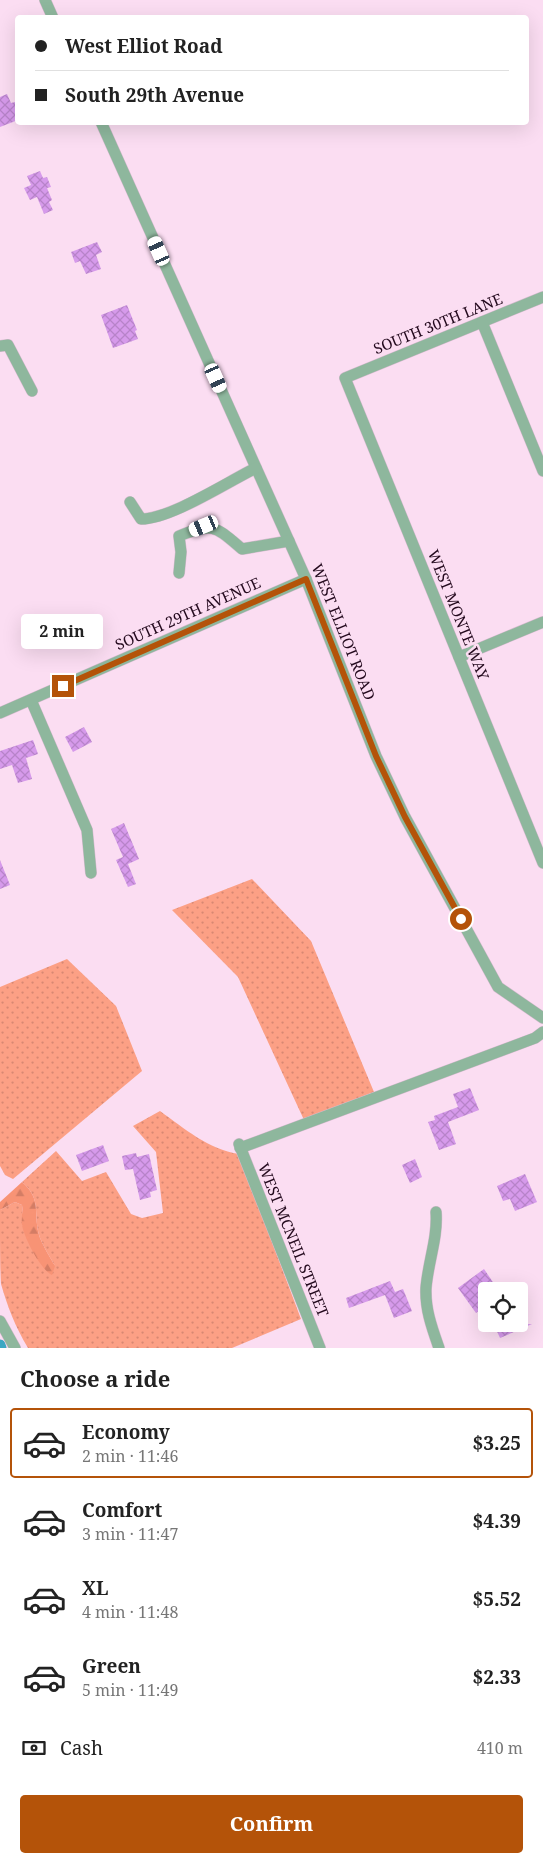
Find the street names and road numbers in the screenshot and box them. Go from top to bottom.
street label: SOUTH 30TH LANE [370,288,505,358]
street label: WEST MONTE WAY [424,547,494,683]
street label: WEST ELLIOT ROAD [307,561,380,703]
street label: SOUTH 29TH AVENUE [112,572,263,654]
street label: WEST MCNEIL STREET [254,1160,334,1319]

